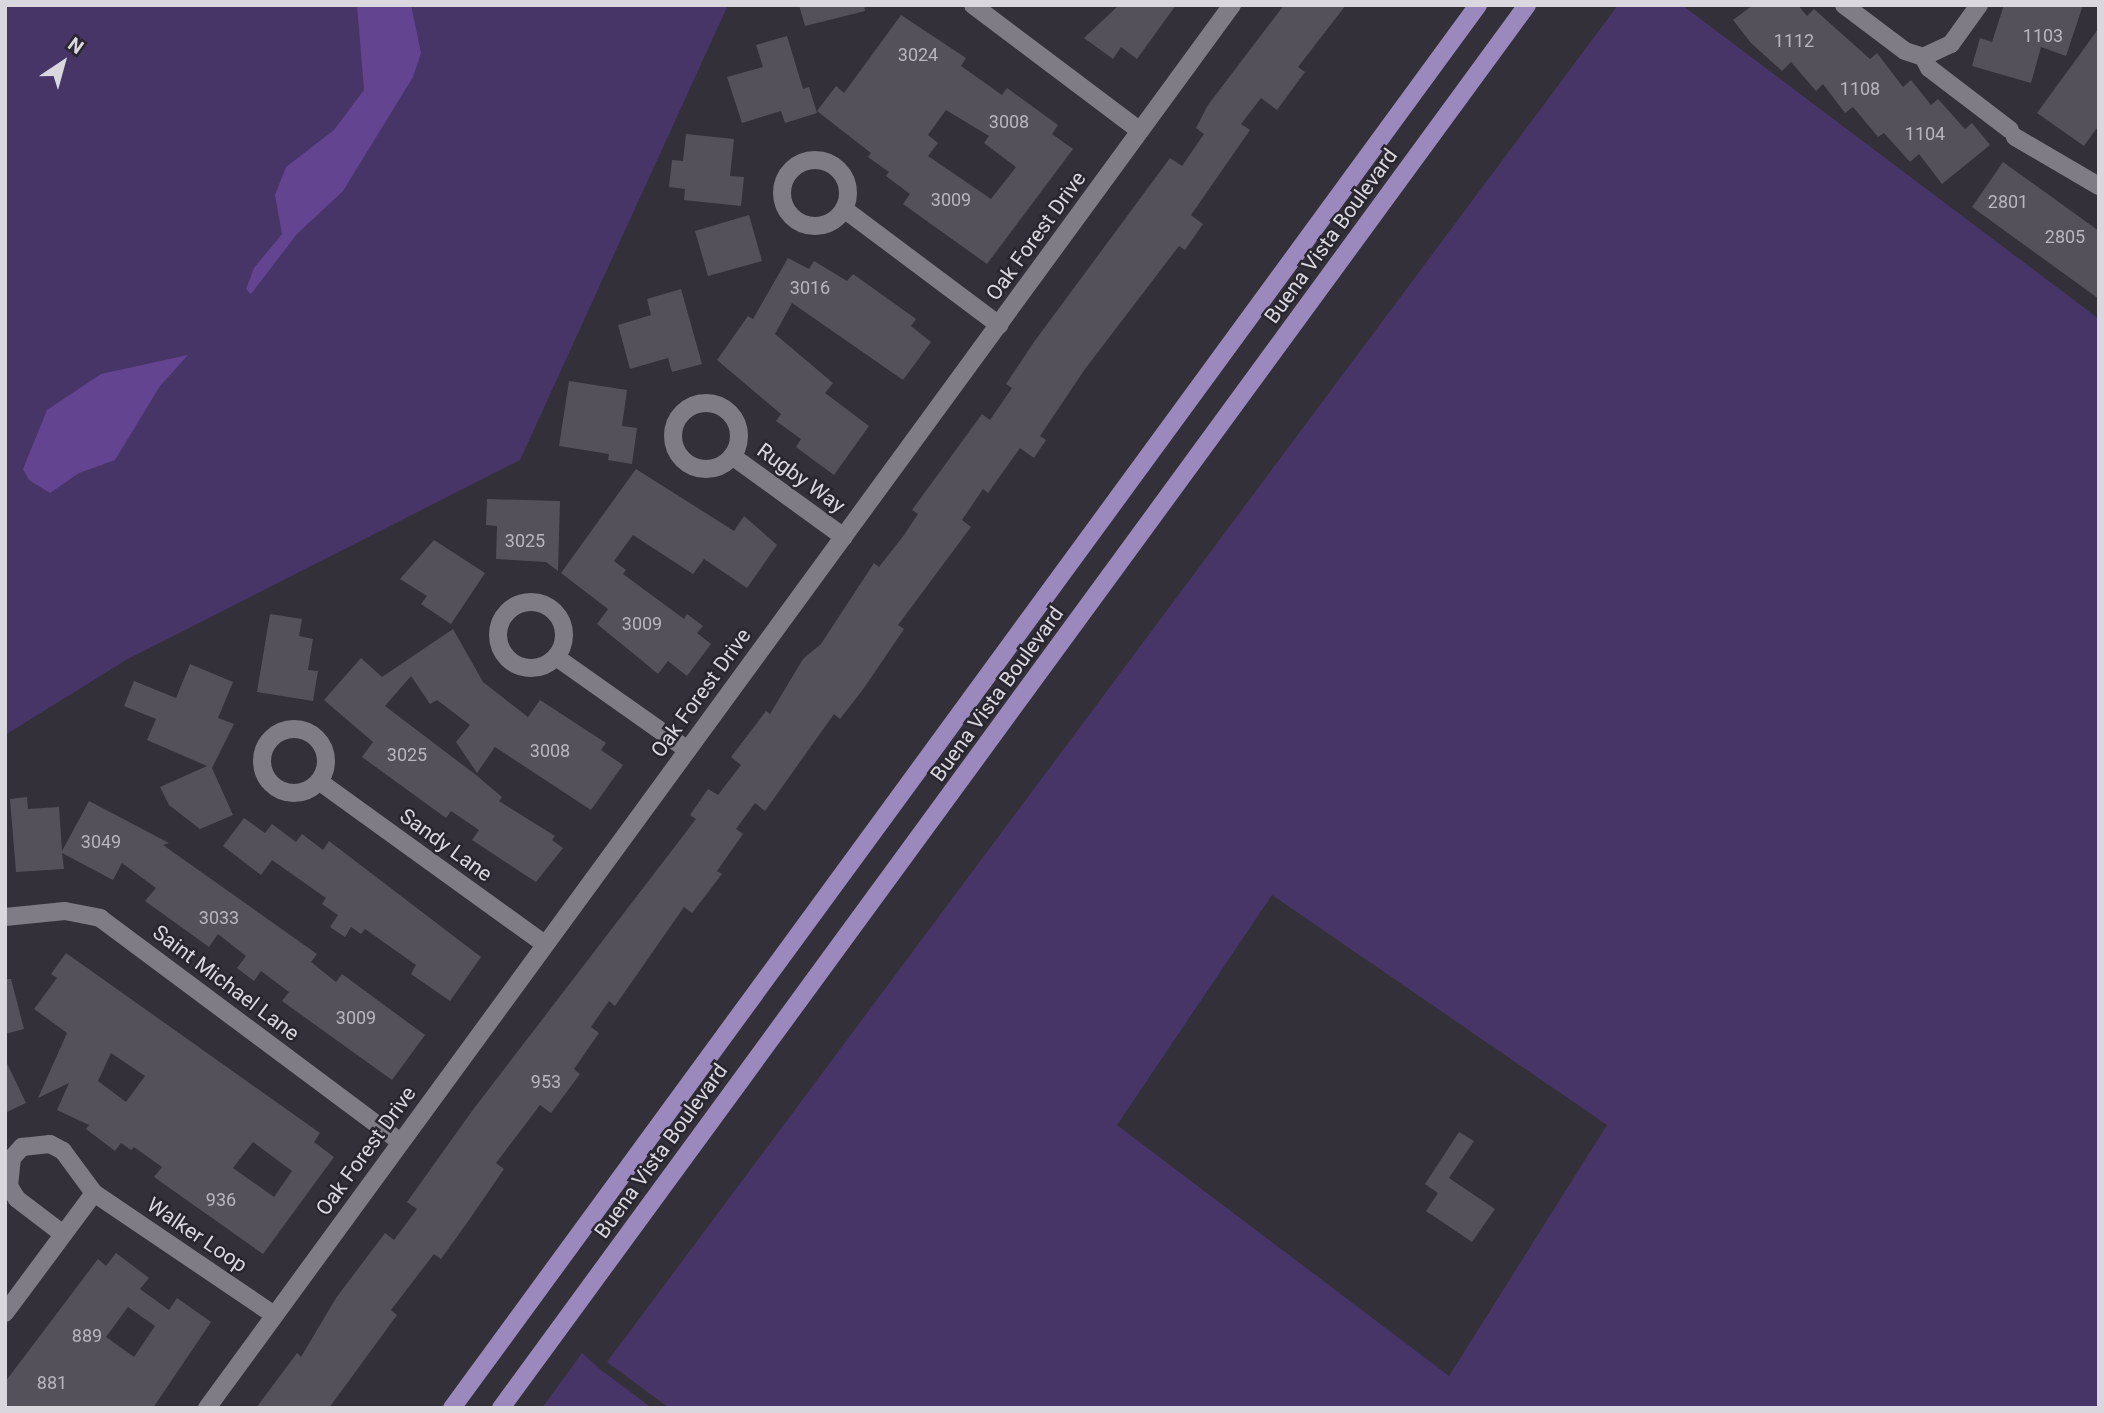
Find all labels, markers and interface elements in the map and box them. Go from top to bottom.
house number: 1103 [2023,25,2063,47]
north arrow [28,28,98,98]
house number: 1112 [1774,30,1814,52]
text: N [63,32,88,59]
house number: 3024 [898,44,938,66]
house number: 1108 [1840,78,1880,100]
house number: 3008 [989,111,1029,133]
house number: 1104 [1905,123,1945,145]
street label: Buena Vista Boulevard [1259,144,1403,328]
street label: Oak Forest Drive [981,167,1091,305]
house number: 3009 [931,189,971,211]
house number: 2801 [1988,191,2028,213]
house number: 2805 [2045,226,2085,248]
house number: 3016 [790,277,830,299]
street label: Rugby Way [752,438,850,518]
house number: 3025 [505,530,545,552]
street label: Buena Vista Boulevard [925,602,1069,786]
house number: 3009 [622,613,662,635]
street label: Oak Forest Drive [646,624,756,762]
house number: 3008 [530,740,570,762]
house number: 3025 [387,744,427,766]
street label: Sandy Lane [395,803,497,887]
house number: 3049 [81,831,121,853]
house number: 3033 [199,907,239,929]
street label: Saint Michael Lane [148,920,304,1046]
house number: 3009 [336,1007,376,1029]
street label: Buena Vista Boulevard [589,1059,733,1243]
house number: 953 [531,1071,561,1093]
street label: Oak Forest Drive [311,1082,421,1220]
house number: 936 [206,1189,236,1211]
street label: Walker Loop [142,1192,252,1278]
house number: 889 [72,1325,102,1347]
house number: 881 [37,1372,67,1394]

